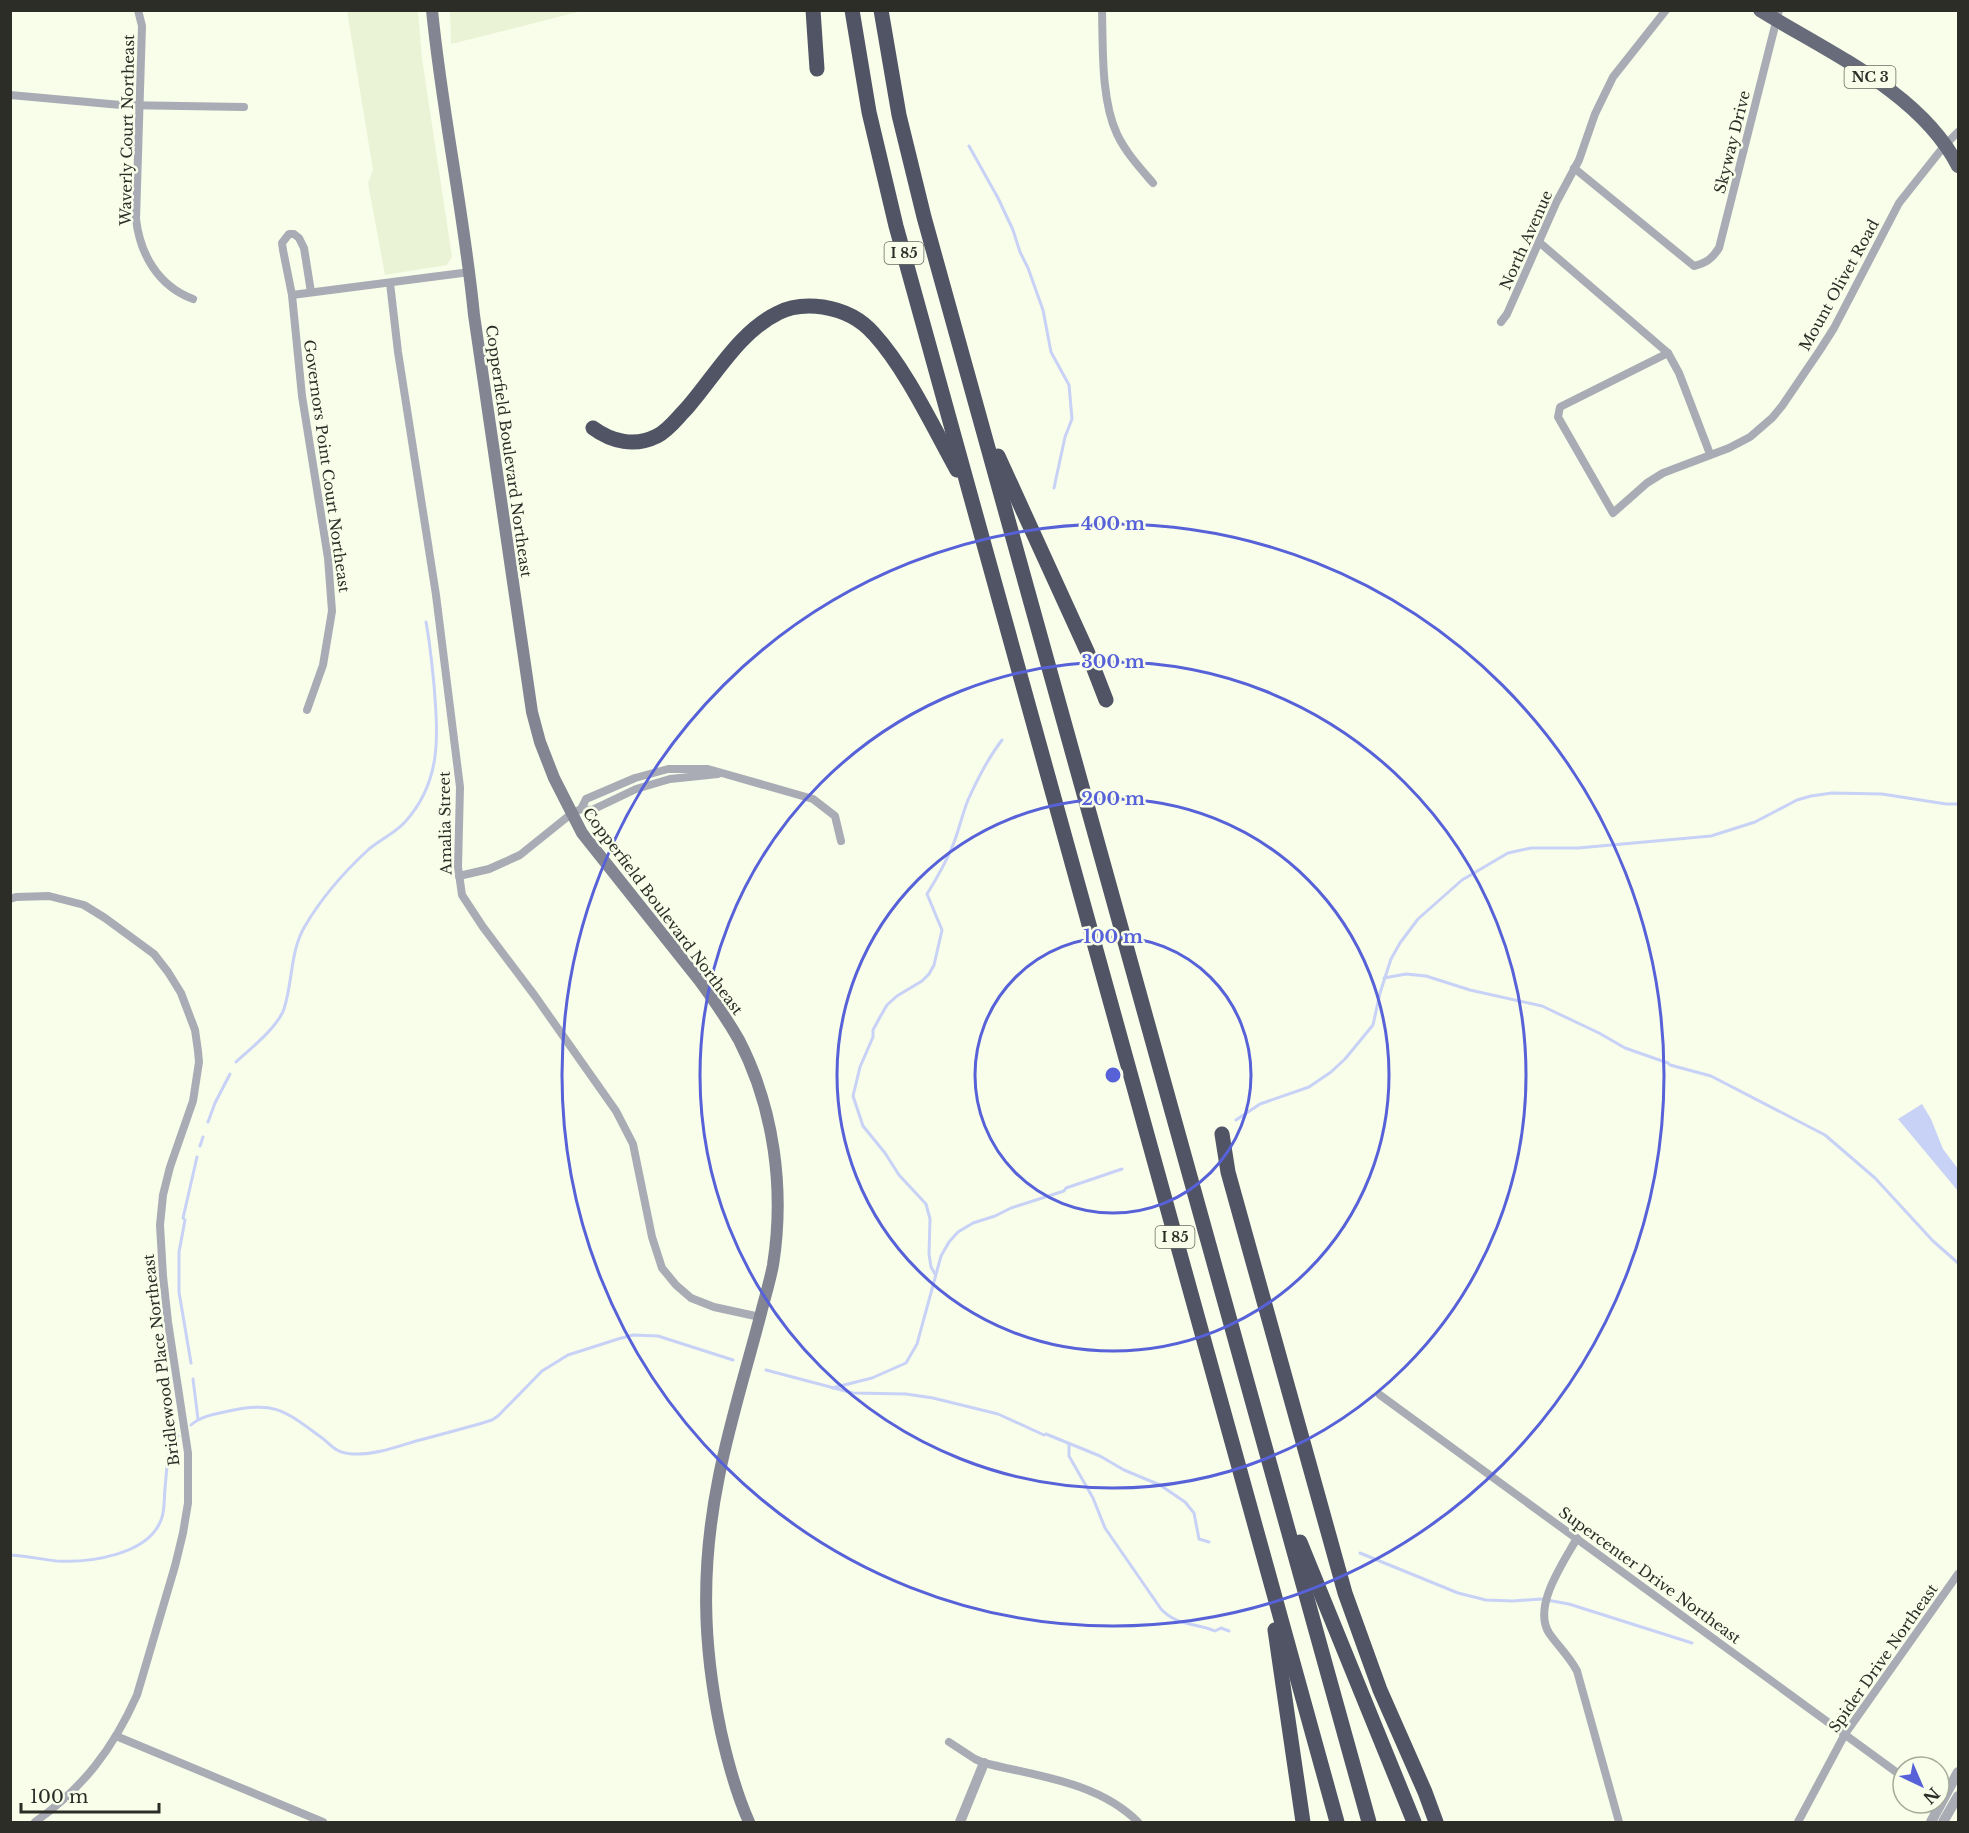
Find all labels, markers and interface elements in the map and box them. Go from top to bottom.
street label: Waverly Court Northeast [116,34,138,227]
road number: NC 3 [1844,66,1896,88]
street label: Skyway Drive [1710,89,1754,195]
street label: North Avenue [1496,187,1556,293]
street label: Mount Olivet Road [1795,216,1883,354]
road number: I 85 [884,242,924,264]
street label: Copperfield Boulevard Northeast [482,324,536,579]
street label: Governors Point Court Northeast [300,338,354,594]
text: 400 m [1081,513,1145,535]
text: 300 m [1081,651,1145,673]
street label: Amalia Street [435,771,455,876]
text: 200 m [1081,788,1145,810]
street label: Copperfield Boulevard Northeast [579,804,747,1019]
text: 100 m [1083,926,1143,948]
centre of rings [1103,1065,1123,1085]
road number: I 85 [1156,1226,1194,1248]
street label: Bridlewood Place Northeast [139,1253,183,1467]
street label: Supercenter Drive Northeast [1555,1503,1745,1648]
street label: Spider Drive Northeast [1824,1580,1942,1736]
north arrow [1891,1755,1951,1815]
scale bar [21,1776,159,1814]
text: N [1919,1783,1944,1808]
text: 100 m [30,1786,88,1808]

